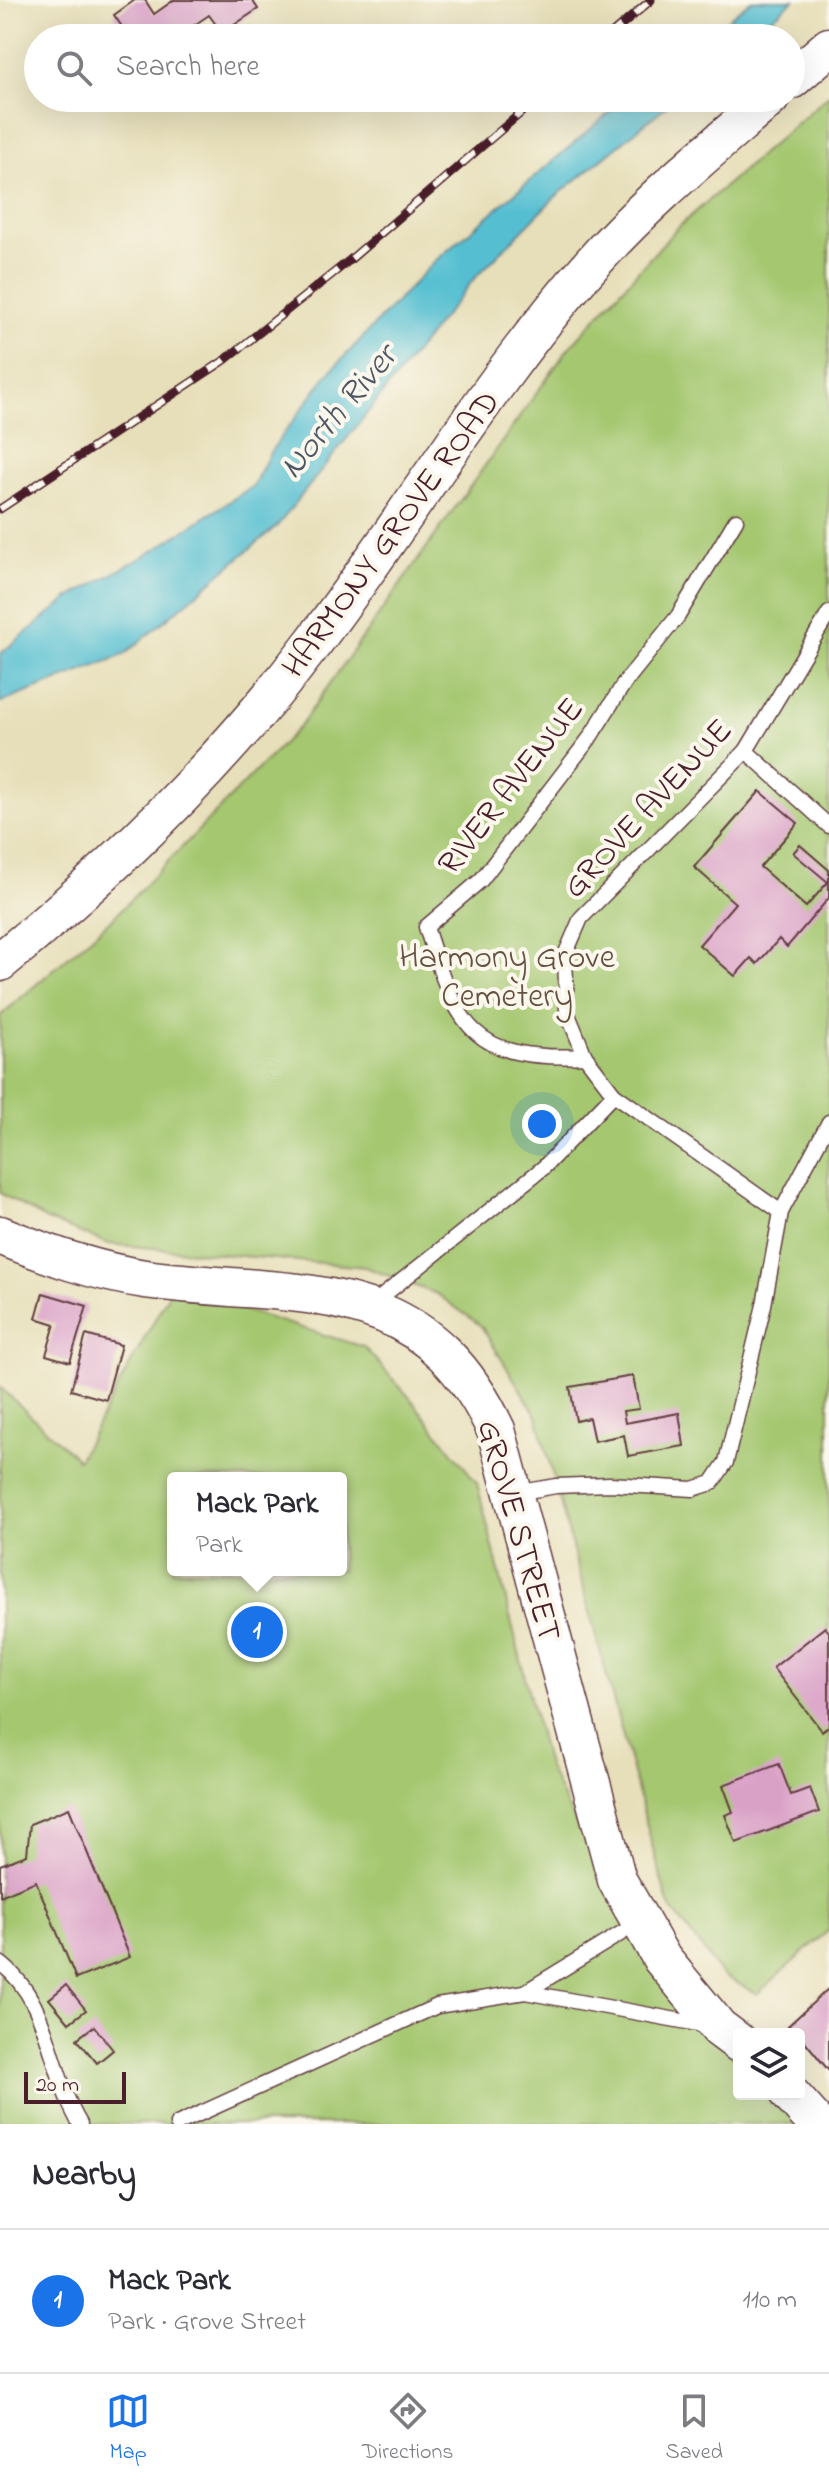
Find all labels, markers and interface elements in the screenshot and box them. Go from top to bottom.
search box [24,24,805,112]
icon: search [52,46,96,90]
text: Search here [116,46,260,90]
water label: North River [267,331,414,492]
street label: HARMONY GROVE ROAD [271,381,514,690]
street label: RIVER AVENUE [427,688,597,887]
street label: GROVE AVENUE [552,708,746,911]
park label: Harmony Grove Cemetery [399,934,616,1023]
your location [522,1104,562,1144]
street label: GROVE STREET [462,1414,573,1648]
popup [167,1472,347,1576]
text: Mack Park [196,1483,318,1527]
text: Park [196,1527,243,1565]
pin: 1 [231,1602,283,1662]
map controls [733,2028,805,2100]
button: layers [733,2028,805,2100]
scale bar [24,2068,126,2104]
text: 20 m [36,2070,79,2102]
text: Nearby [32,2151,136,2201]
text: Mack Park [108,2260,231,2304]
text: 1 [54,2282,62,2320]
text: 110 m [743,2282,797,2320]
text: Park · Grove Street [108,2304,306,2342]
tab: Map [106,2389,150,2469]
tab: Directions [362,2389,453,2469]
tab: Saved [666,2389,723,2469]

